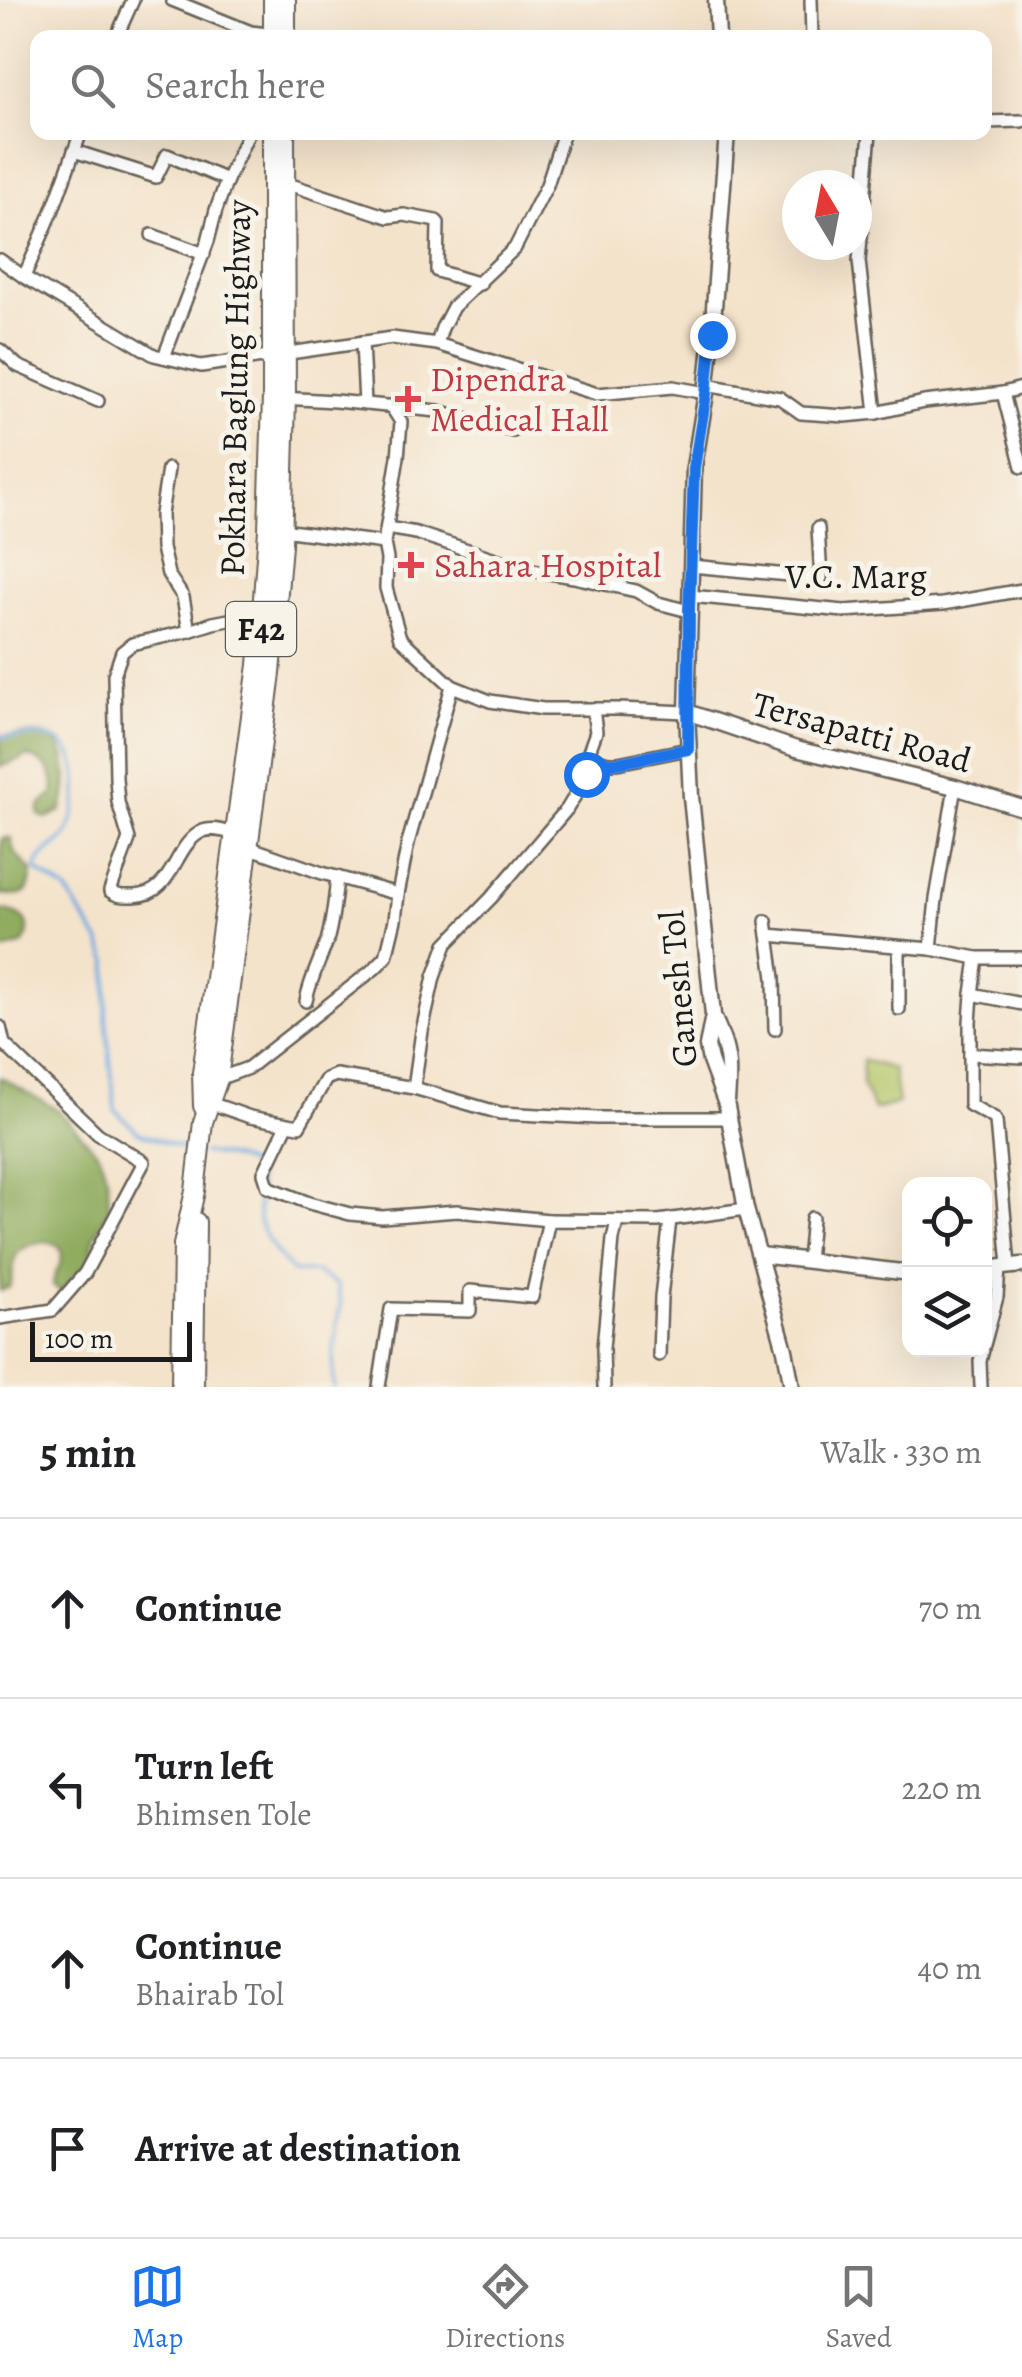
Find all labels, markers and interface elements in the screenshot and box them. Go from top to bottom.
search box [30,30,992,140]
icon: search [65,58,120,113]
text: Search here [145,59,326,111]
north arrow [782,170,872,260]
street label: Pokhara Baglung Highway [208,199,262,577]
route end [690,313,736,359]
place label: Dipendra Medical Hall [430,355,609,443]
marker: Dipendra Medical Hall [395,386,421,412]
place label: Sahara Hospital [434,541,661,589]
marker: Sahara Hospital [398,552,424,578]
street label: V.C. Marg [784,552,928,600]
road number: F42 [226,602,296,656]
street label: Tersapatti Road [748,680,977,784]
route start [564,752,610,798]
street label: Ganesh Tol [647,909,709,1069]
map controls [902,1177,992,1357]
button: locate [902,1177,992,1267]
button: layers [902,1267,992,1357]
scale bar [30,1317,192,1362]
text: 100 m [45,1320,113,1358]
text: 5 min [40,1424,136,1481]
text: Walk · 330 m [820,1430,982,1474]
icon: ahead [40,1581,95,1636]
text: Continue [135,1582,282,1634]
text: 70 m [919,1586,982,1630]
text: Turn left [135,1740,274,1792]
icon: left [40,1761,95,1816]
text: 220 m [902,1766,982,1810]
text: Bhimsen Tole [135,1792,312,1836]
text: Continue [135,1920,282,1972]
icon: ahead [40,1941,95,1996]
text: 40 m [917,1946,982,1990]
text: Bhairab Tol [135,1972,284,2016]
icon: arrive [40,2121,95,2176]
text: Arrive at destination [135,2122,461,2174]
tab: Map [130,2259,185,2357]
tab: Directions [445,2259,565,2357]
tab: Saved [826,2259,892,2357]

